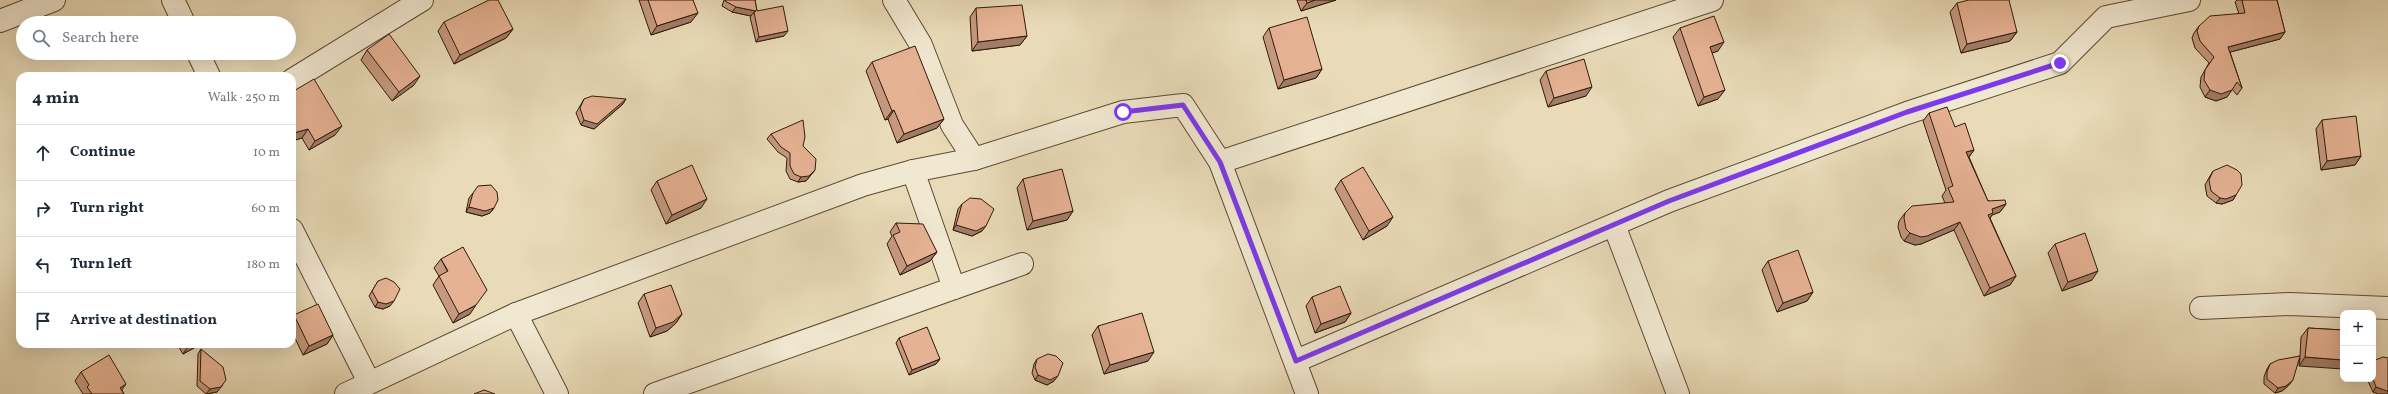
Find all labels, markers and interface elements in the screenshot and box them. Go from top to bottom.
search box [16,16,296,60]
icon: search [30,27,52,49]
text: Search here [62,28,139,49]
route end [2051,54,2069,72]
text: 4 min [32,87,79,110]
text: Walk · 250 m [208,89,280,107]
route start [1114,103,1132,121]
icon: ahead [32,142,54,164]
text: Continue [70,142,135,163]
text: 10 m [253,144,280,162]
icon: right [32,198,54,220]
text: Turn right [70,198,144,219]
text: 60 m [252,200,280,218]
icon: left [32,254,54,276]
text: Turn left [70,254,132,275]
text: 180 m [246,256,280,274]
icon: arrive [32,310,54,332]
text: Arrive at destination [70,310,217,331]
map controls [2340,310,2376,382]
button: + [2340,310,2376,346]
button: − [2340,346,2376,382]

